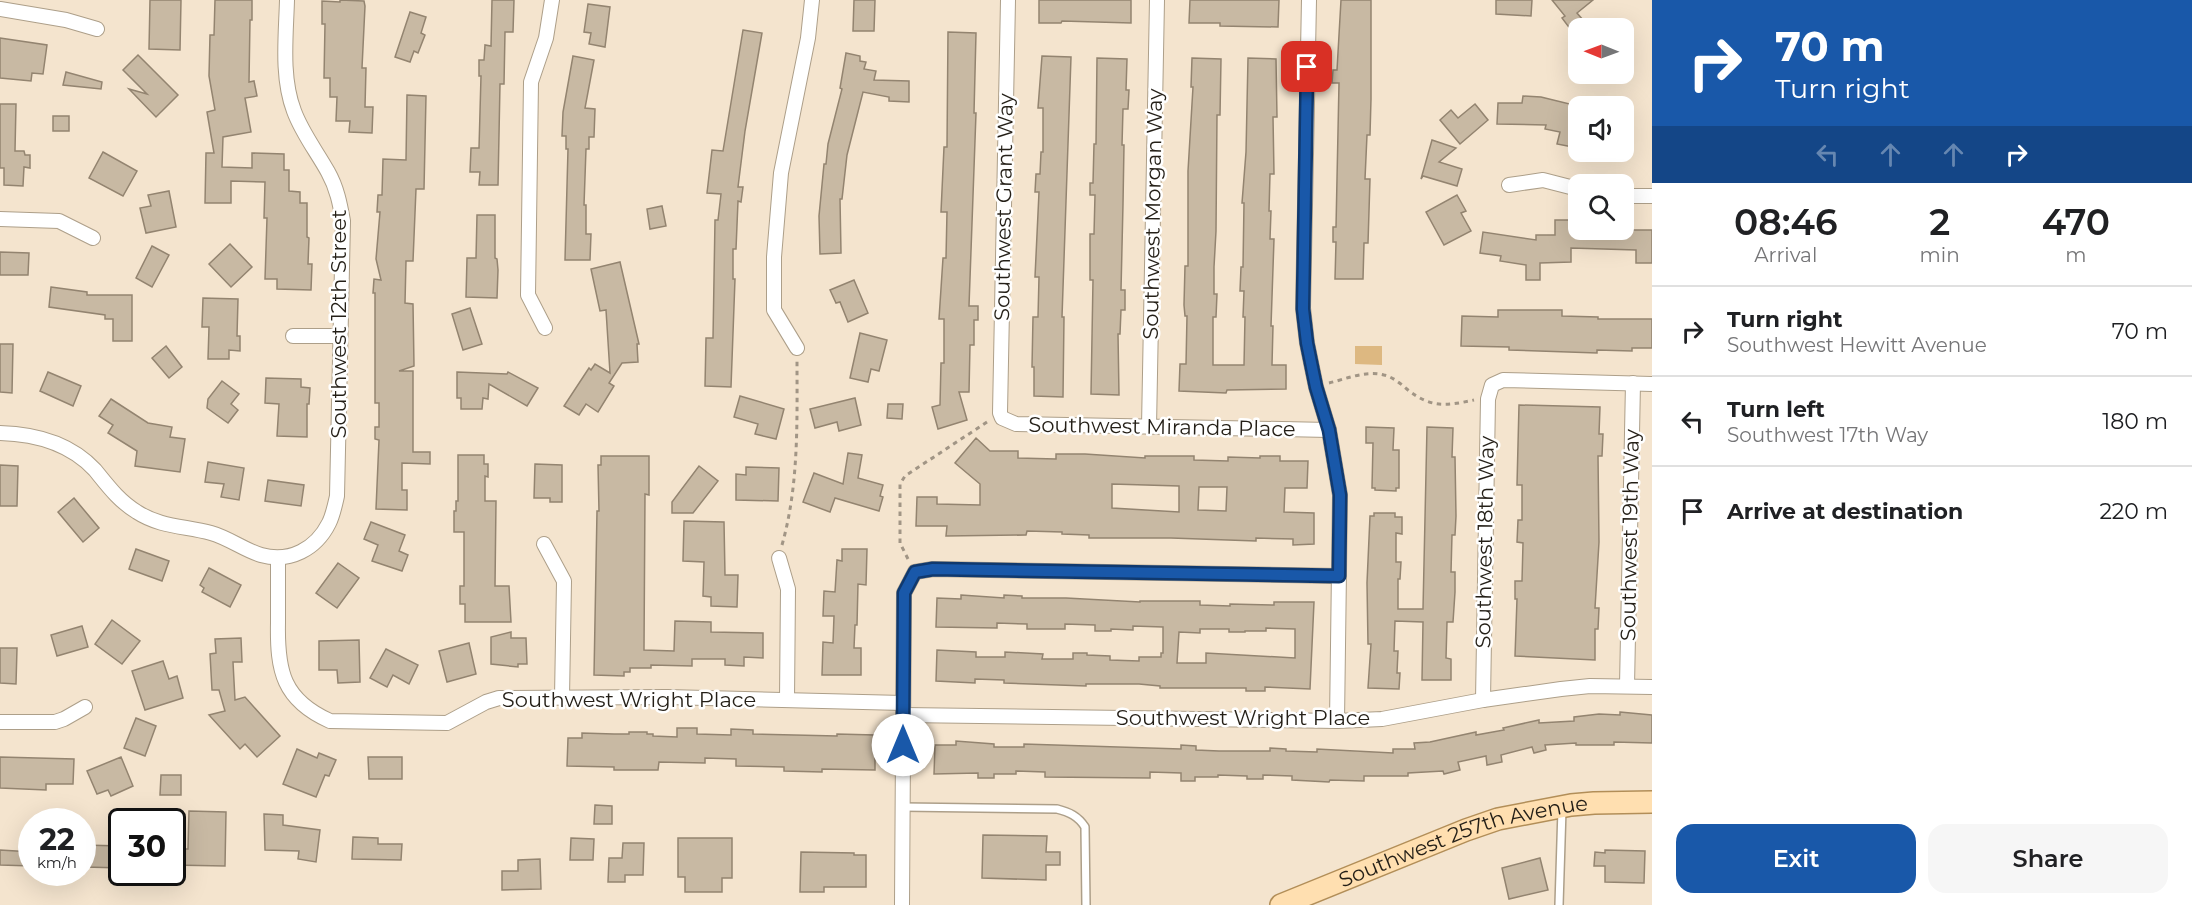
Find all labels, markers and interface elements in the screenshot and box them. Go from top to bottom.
north arrow [1568,18,1634,84]
map controls [1568,18,1634,240]
text: 70 m [1775,20,1885,72]
icon: right [1676,24,1754,102]
pin [1281,41,1332,92]
icon: arrive [1290,50,1323,83]
text: Turn right [1775,72,1910,105]
street label: Southwest Morgan Way [1138,88,1167,340]
street label: Southwest Grant Way [989,92,1018,321]
button: sound [1568,96,1634,162]
icon: left [1811,138,1844,171]
icon: ahead [1874,138,1907,171]
icon: ahead [1937,138,1970,171]
icon: right [2000,138,2033,171]
button: search [1568,174,1634,240]
text: 08:46 [1734,200,1838,244]
text: 2 [1929,200,1950,244]
text: 470 [2042,200,2110,244]
street label: Southwest 12th Street [326,209,351,439]
text: Arrival [1754,243,1817,267]
text: min [1920,243,1960,267]
text: m [2065,243,2086,267]
text: Turn right [1727,306,1842,333]
icon: right [1676,315,1709,348]
text: 70 m [2112,318,2168,345]
text: Southwest Hewitt Avenue [1727,333,1987,357]
text: Turn left [1727,396,1825,423]
icon: left [1676,405,1709,438]
text: 180 m [2102,408,2168,435]
street label: Southwest Miranda Place [1028,412,1296,441]
text: Southwest 17th Way [1727,423,1928,447]
street label: Southwest 19th Way [1615,428,1644,641]
street label: Southwest 18th Way [1470,435,1499,648]
icon: arrive [1676,495,1709,528]
text: Arrive at destination [1727,498,1963,525]
text: 220 m [2099,498,2168,525]
street label: Southwest Wright Place [502,687,756,712]
street label: Southwest Wright Place [1116,705,1370,730]
position arrow [871,713,935,777]
street label: Southwest 257th Avenue [1335,791,1589,892]
speed limit sign: 30 [108,808,186,886]
text: 22 [39,821,75,858]
button: Exit [1676,824,1916,893]
button: Share [1928,824,2168,893]
text: km/h [37,853,77,872]

